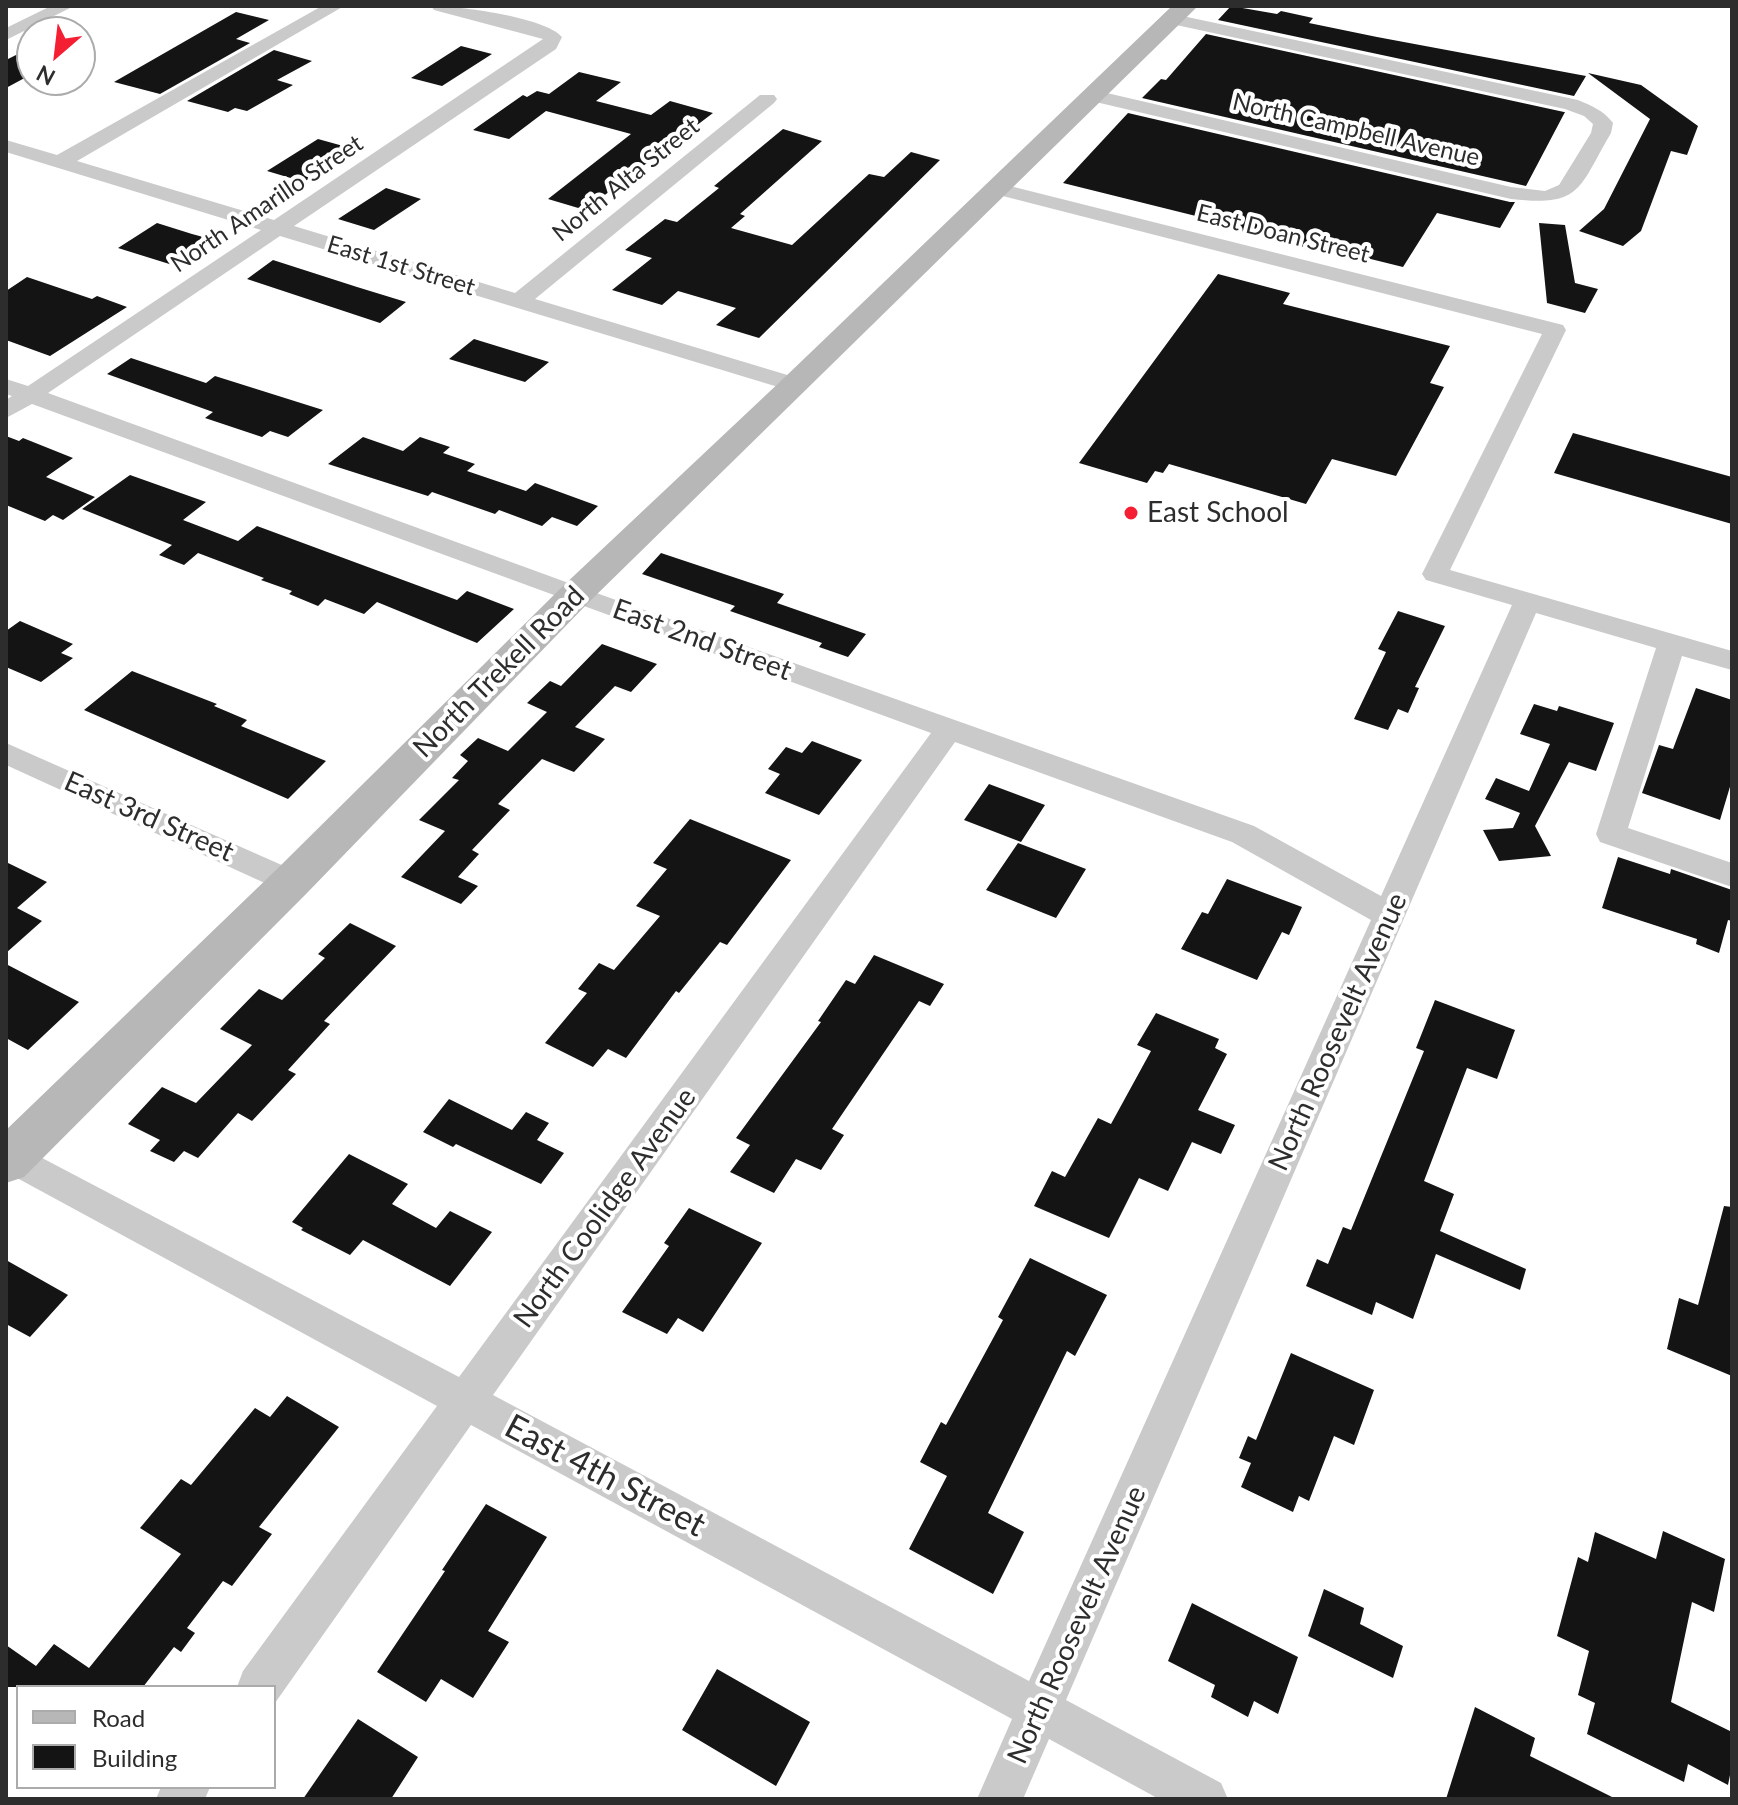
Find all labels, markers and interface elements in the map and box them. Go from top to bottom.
north arrow [16,16,96,96]
text: N [32,60,59,92]
street label: North Campbell Avenue [1230,88,1482,172]
street label: North Alta Street [547,112,705,248]
street label: North Amarillo Street [166,129,368,279]
street label: East Doan Street [1194,199,1372,269]
street label: East 1st Street [324,230,478,302]
place label: East School [1147,496,1289,530]
marker: East School [1122,504,1140,522]
street label: North Trekell Road [406,579,592,765]
street label: East 2nd Street [608,592,796,688]
street label: East 3rd Street [59,765,239,869]
street label: North Roosevelt Avenue [1262,888,1414,1176]
street label: North Coolidge Avenue [507,1082,703,1334]
street label: East 4th Street [498,1406,712,1546]
street label: North Roosevelt Avenue [1001,1481,1153,1769]
legend [16,1685,276,1789]
text: Road [92,1703,145,1732]
text: Building [92,1743,177,1772]

